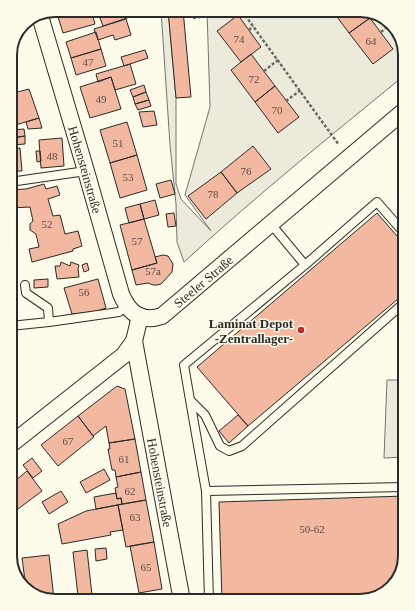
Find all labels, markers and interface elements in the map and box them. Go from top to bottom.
house number: 74 [234,33,245,45]
house number: 64 [366,35,377,47]
house number: 47 [83,56,94,68]
house number: 72 [249,73,260,85]
house number: 49 [96,93,107,105]
house number: 70 [272,104,283,116]
street label: Hohensteinstraße [65,124,105,215]
house number: 51 [113,137,124,149]
house number: 48 [47,150,58,162]
house number: 76 [241,165,252,177]
house number: 53 [123,171,134,183]
house number: 78 [208,188,219,200]
house number: 52 [42,218,53,230]
house number: 57 [132,235,143,247]
street label: Steeler Straße [171,252,236,310]
house number: 57a [145,265,161,277]
house number: 56 [79,286,90,298]
place label: Laminat Depot -Zentrallager- [209,316,294,346]
marker: Laminat Depot -Zentrallager- [296,325,306,335]
house number: 67 [63,435,74,447]
street label: Hohensteinstraße [145,437,176,529]
house number: 61 [119,453,130,465]
house number: 62 [125,485,136,497]
house number: 63 [130,511,141,523]
house number: 50-62 [299,523,325,535]
house number: 65 [141,561,152,573]

